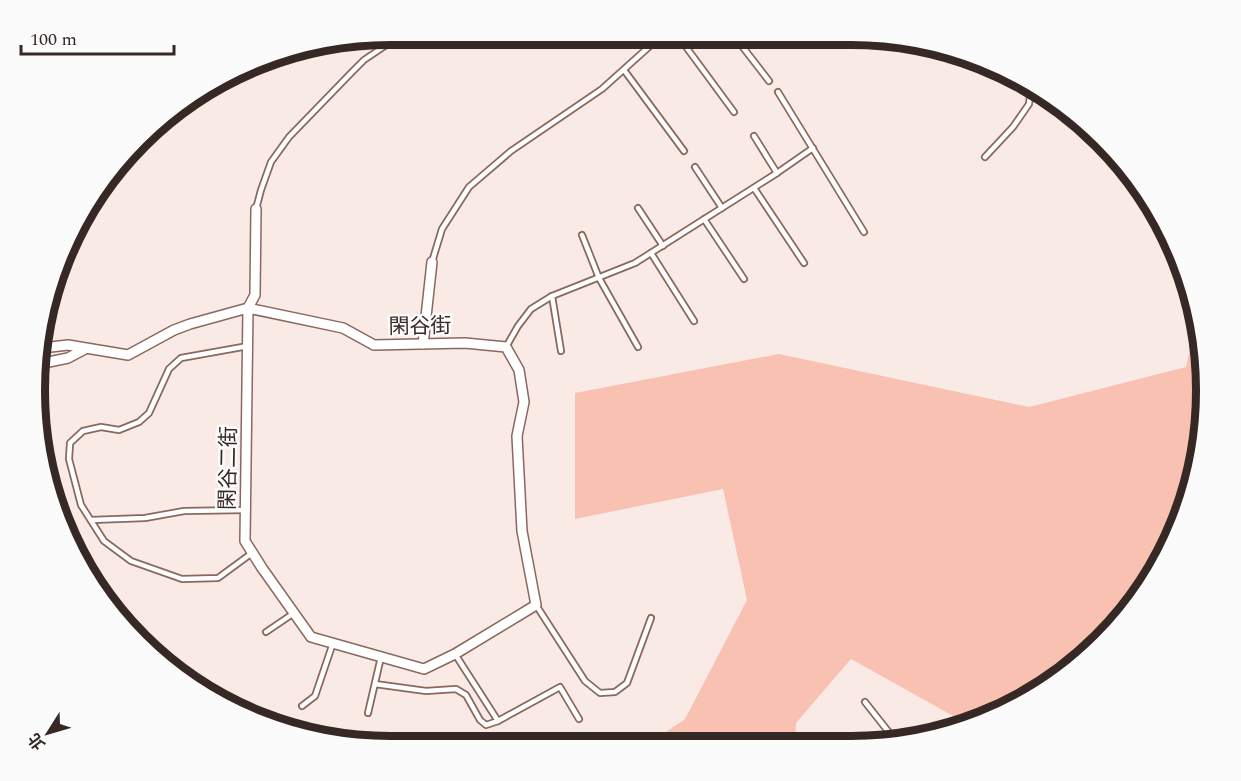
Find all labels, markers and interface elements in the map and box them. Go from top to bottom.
scale bar [21,18,174,56]
text: 100 m [30,26,77,53]
street label: 閑谷街 [388,310,452,344]
street label: 閑谷二街 [212,426,246,510]
north arrow [18,703,78,763]
text: 北 [22,728,51,755]

